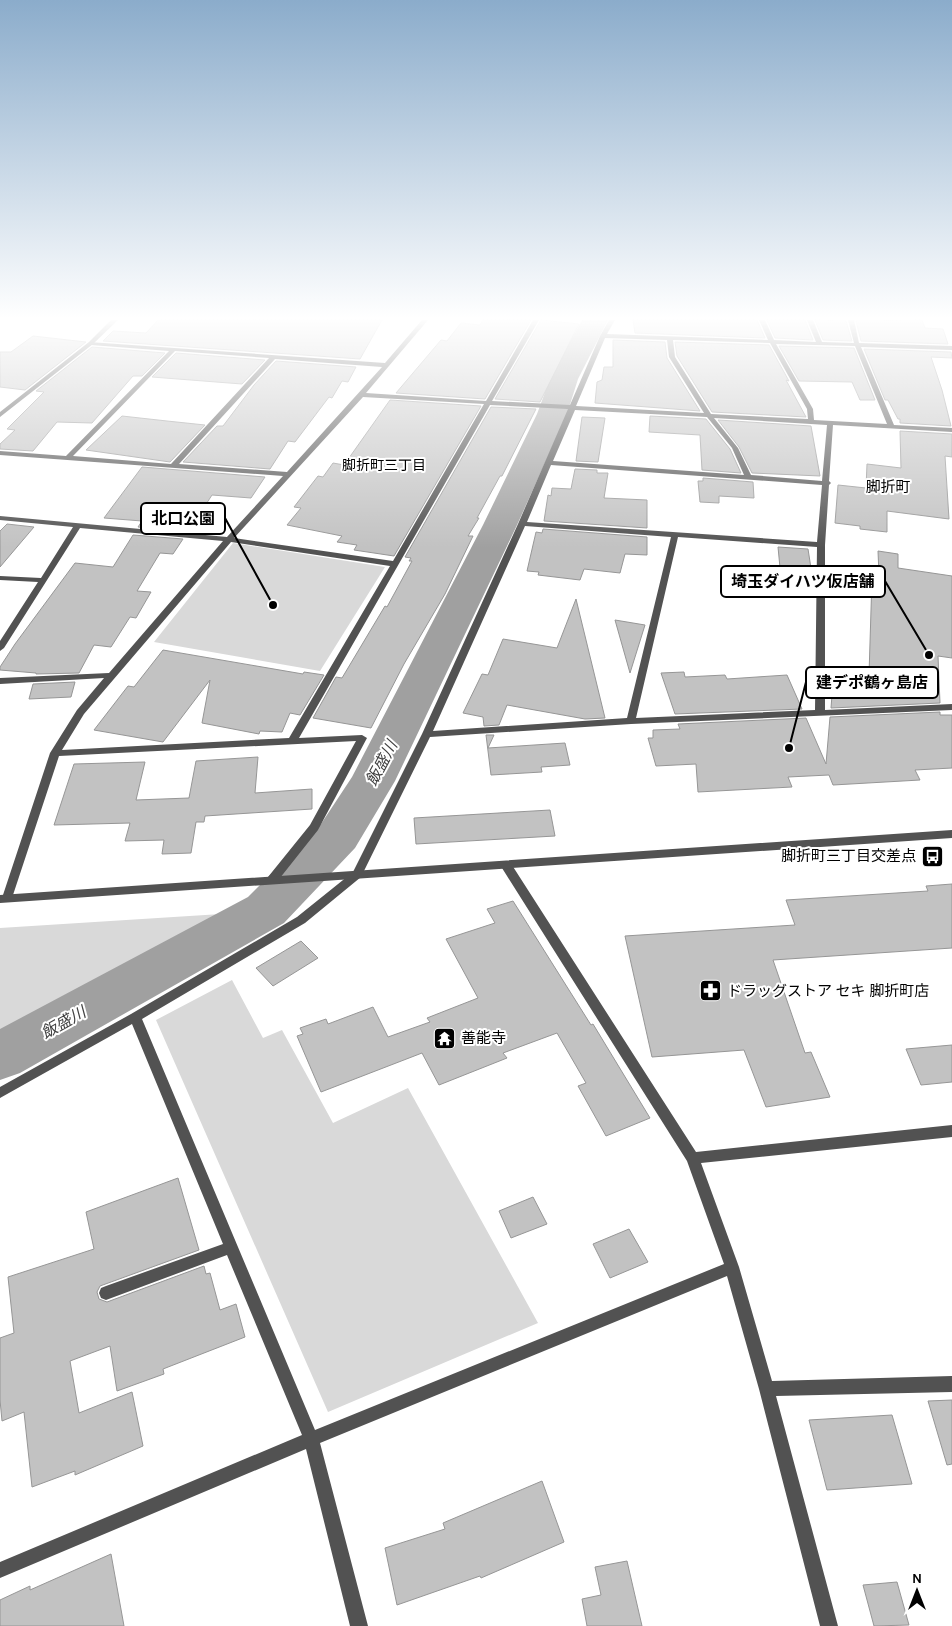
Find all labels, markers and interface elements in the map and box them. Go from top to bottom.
district label: 脚折町三丁目 [342,457,426,474]
district label: 脚折町 [865,478,911,496]
callout: 北口公園 [141,503,225,534]
text: 北口公園 [151,509,215,528]
callout: 埼玉ダイハツ仮店舗 [721,566,885,597]
text: 埼玉ダイハツ仮店舗 [731,572,875,591]
callout: 建デポ鶴ヶ島店 [806,667,938,698]
text: 建デポ鶴ヶ島店 [816,673,928,692]
water label: 飯盛川 [362,736,402,789]
bus stop icon: 脚折町三丁目交差点 [920,844,944,868]
place label: 脚折町三丁目交差点 [781,847,916,865]
pharmacy icon: ドラッグストア セキ 脚折町店 [699,979,723,1003]
place label: ドラッグストア セキ 脚折町店 [727,982,929,1000]
water label: 飯盛川 [38,1002,91,1042]
temple icon: 善能寺 [433,1026,457,1050]
place label: 善能寺 [461,1029,506,1047]
north arrow [892,1566,942,1616]
text: N [912,1570,922,1587]

